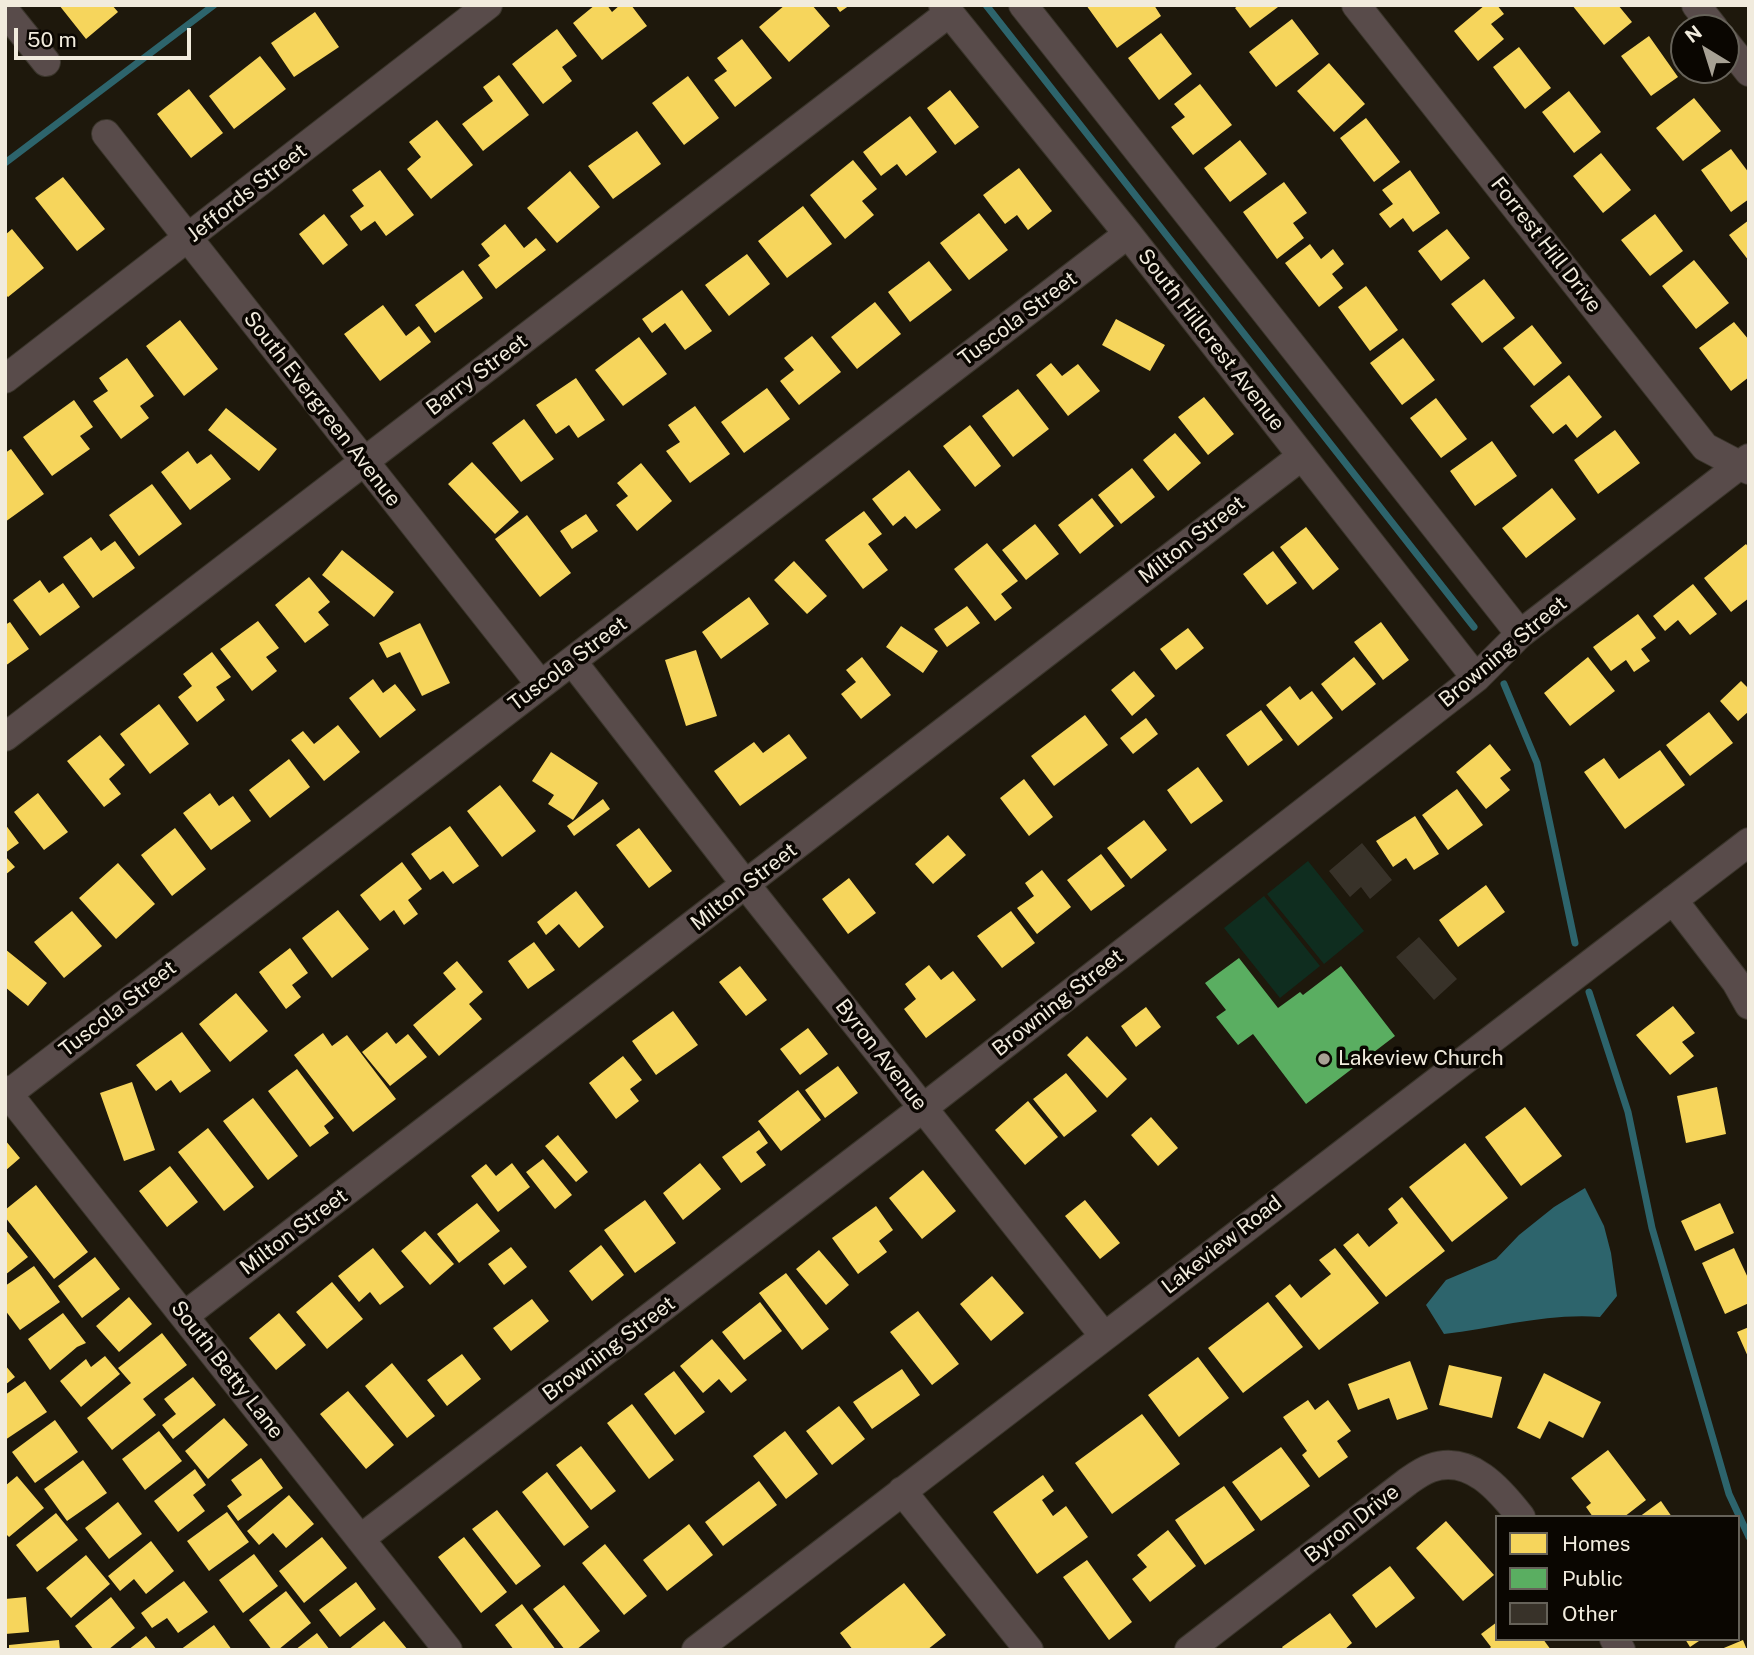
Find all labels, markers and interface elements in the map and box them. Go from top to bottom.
scale bar [18,14,194,58]
north arrow [1670,14,1740,84]
text: N [1681,21,1706,47]
text: 50 m [27,27,77,52]
street label: Jeffords Street [182,138,312,248]
street label: Forrest Hill Drive [1485,172,1607,318]
street label: South Hillcrest Avenue [1132,244,1290,436]
street label: Tuscola Street [954,266,1082,372]
street label: South Evergreen Avenue [238,306,406,512]
street label: Barry Street [421,329,533,421]
street label: Milton Street [1134,491,1250,589]
street label: Browning Street [1434,591,1572,713]
street label: Tuscola Street [504,611,632,717]
street label: Milton Street [686,838,802,936]
street label: Browning Street [987,944,1129,1062]
street label: Tuscola Street [54,955,182,1063]
street label: Byron Avenue [830,994,932,1116]
place label: Lakeview Church [1338,1046,1504,1072]
marker: Lakeview Church [1316,1051,1332,1067]
street label: Milton Street [235,1183,353,1281]
street label: Lakeview Road [1157,1190,1287,1300]
street label: Browning Street [538,1291,680,1407]
street label: South Betty Lane [165,1296,289,1444]
street label: Byron Drive [1300,1479,1404,1569]
legend [1495,1515,1740,1641]
text: Homes [1562,1531,1630,1556]
text: Public [1562,1566,1623,1591]
text: Other [1562,1601,1618,1626]

